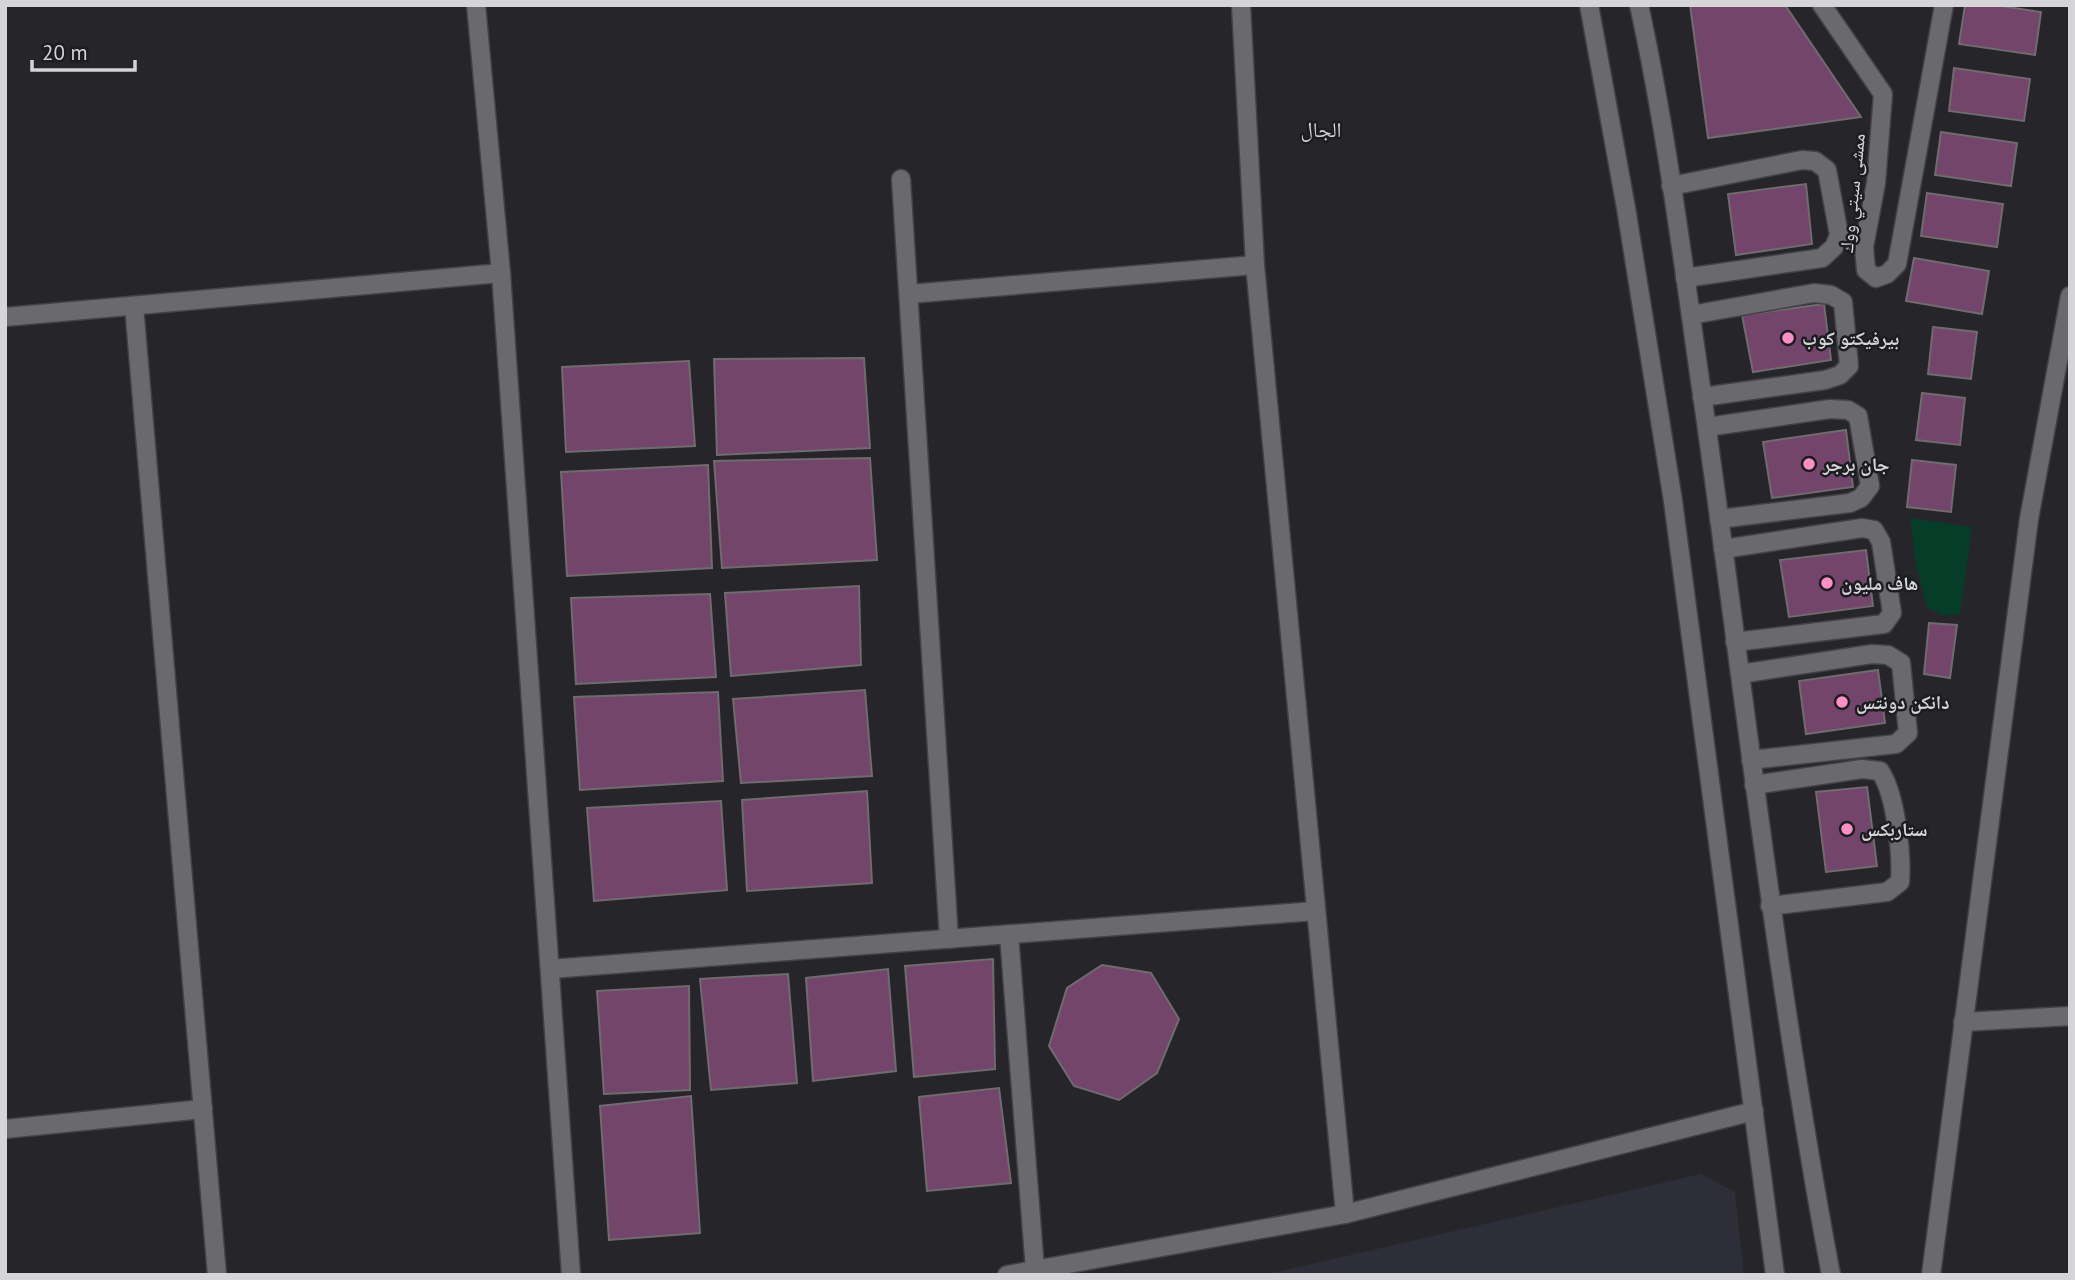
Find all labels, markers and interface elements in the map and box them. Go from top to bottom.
scale bar [32,28,135,72]
text: 20 m [42,39,88,66]
district label: الجال [1300,116,1342,143]
street label: ممشى سيتي ووك [1834,132,1874,254]
place label: بيرفيكتو كوب [1802,326,1899,350]
marker: بيرفيكتو كوب [1780,330,1796,346]
place label: جان برجر [1822,452,1890,476]
marker: جان برجر [1801,456,1817,472]
place label: هاف مليون [1841,571,1918,595]
marker: هاف مليون [1819,575,1835,591]
place label: دانكن دونتس [1856,690,1949,714]
marker: دانكن دونتس [1834,694,1850,710]
place label: ستاربكس [1861,817,1928,841]
marker: ستاربكس [1839,821,1855,837]

